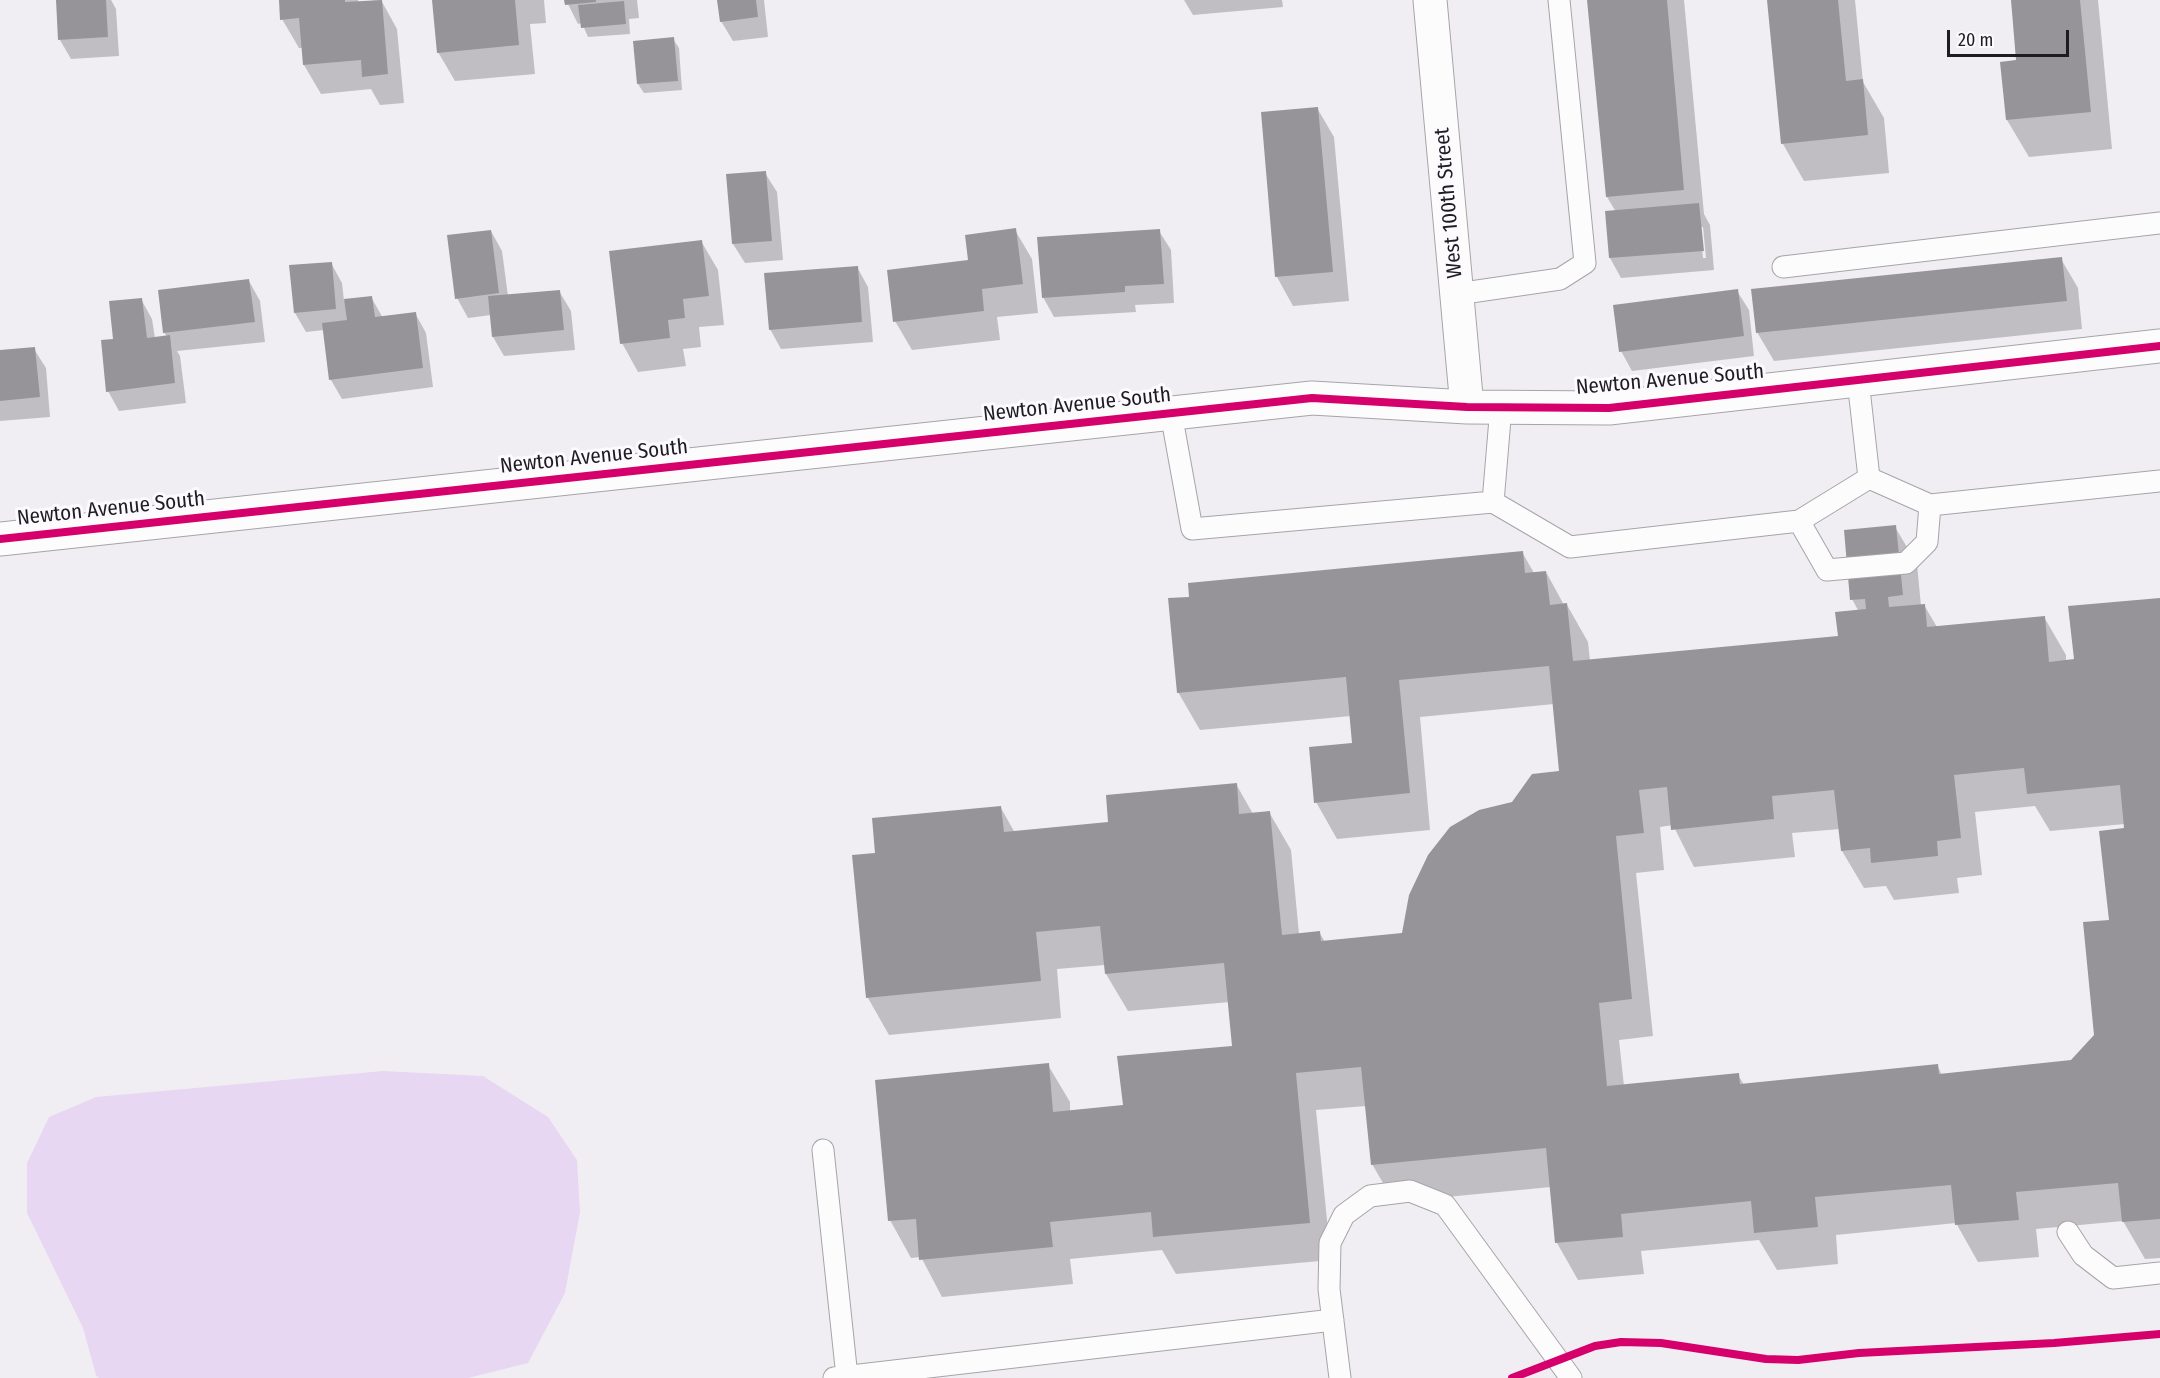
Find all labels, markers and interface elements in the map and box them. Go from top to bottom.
scale bar [1950,18,2072,56]
text: 20 m [1958,29,1993,51]
street label: West 100th Street [1430,127,1468,279]
street label: Newton Avenue South [1575,359,1765,401]
street label: Newton Avenue South [982,383,1172,427]
street label: Newton Avenue South [499,435,689,479]
street label: Newton Avenue South [16,487,206,531]

